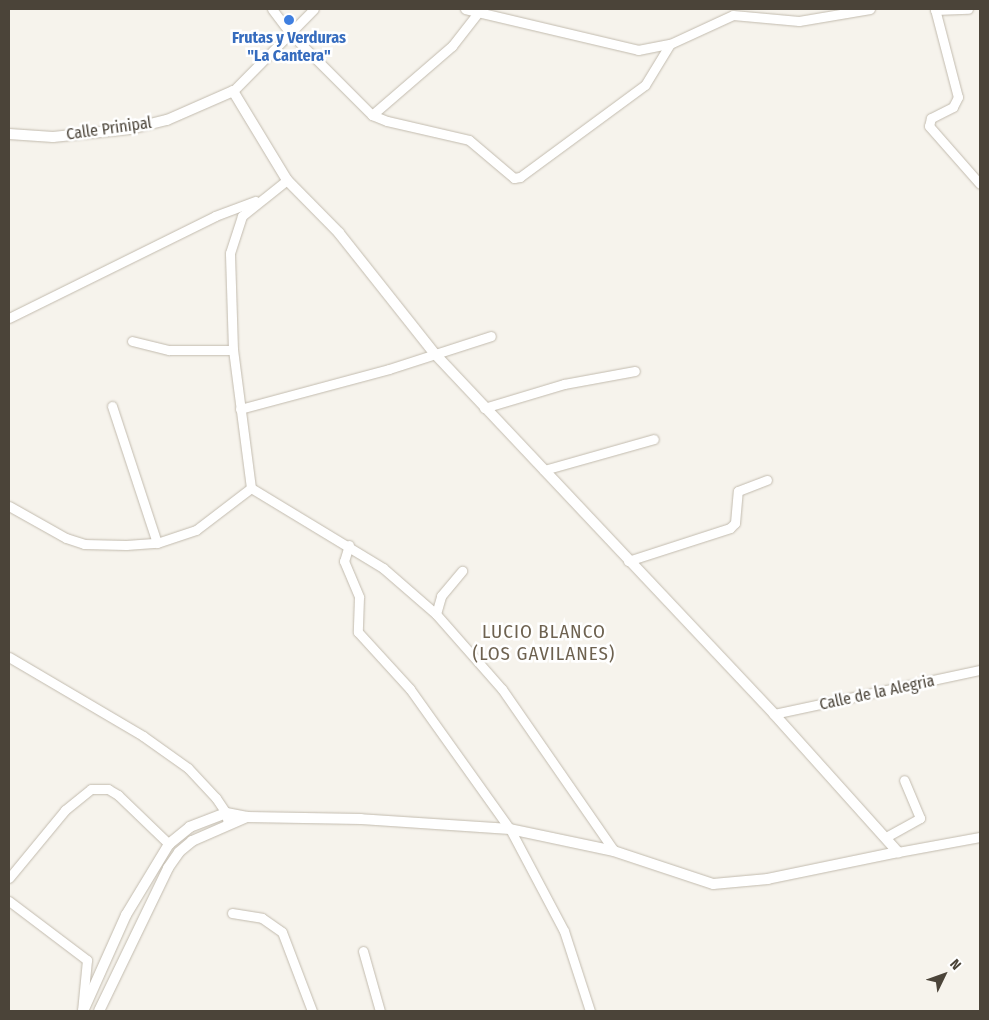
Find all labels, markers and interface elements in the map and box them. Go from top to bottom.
marker: Frutas y Verduras "La Cantera" [283,14,295,26]
place label: Frutas y Verduras "La Cantera" [232,28,346,66]
street label: Calle Prinipal [65,114,153,144]
district label: LUCIO BLANCO (LOS GAVILANES) [471,621,617,665]
street label: Calle de la Alegria [818,671,936,715]
north arrow [919,950,969,1000]
text: N [946,956,965,973]

